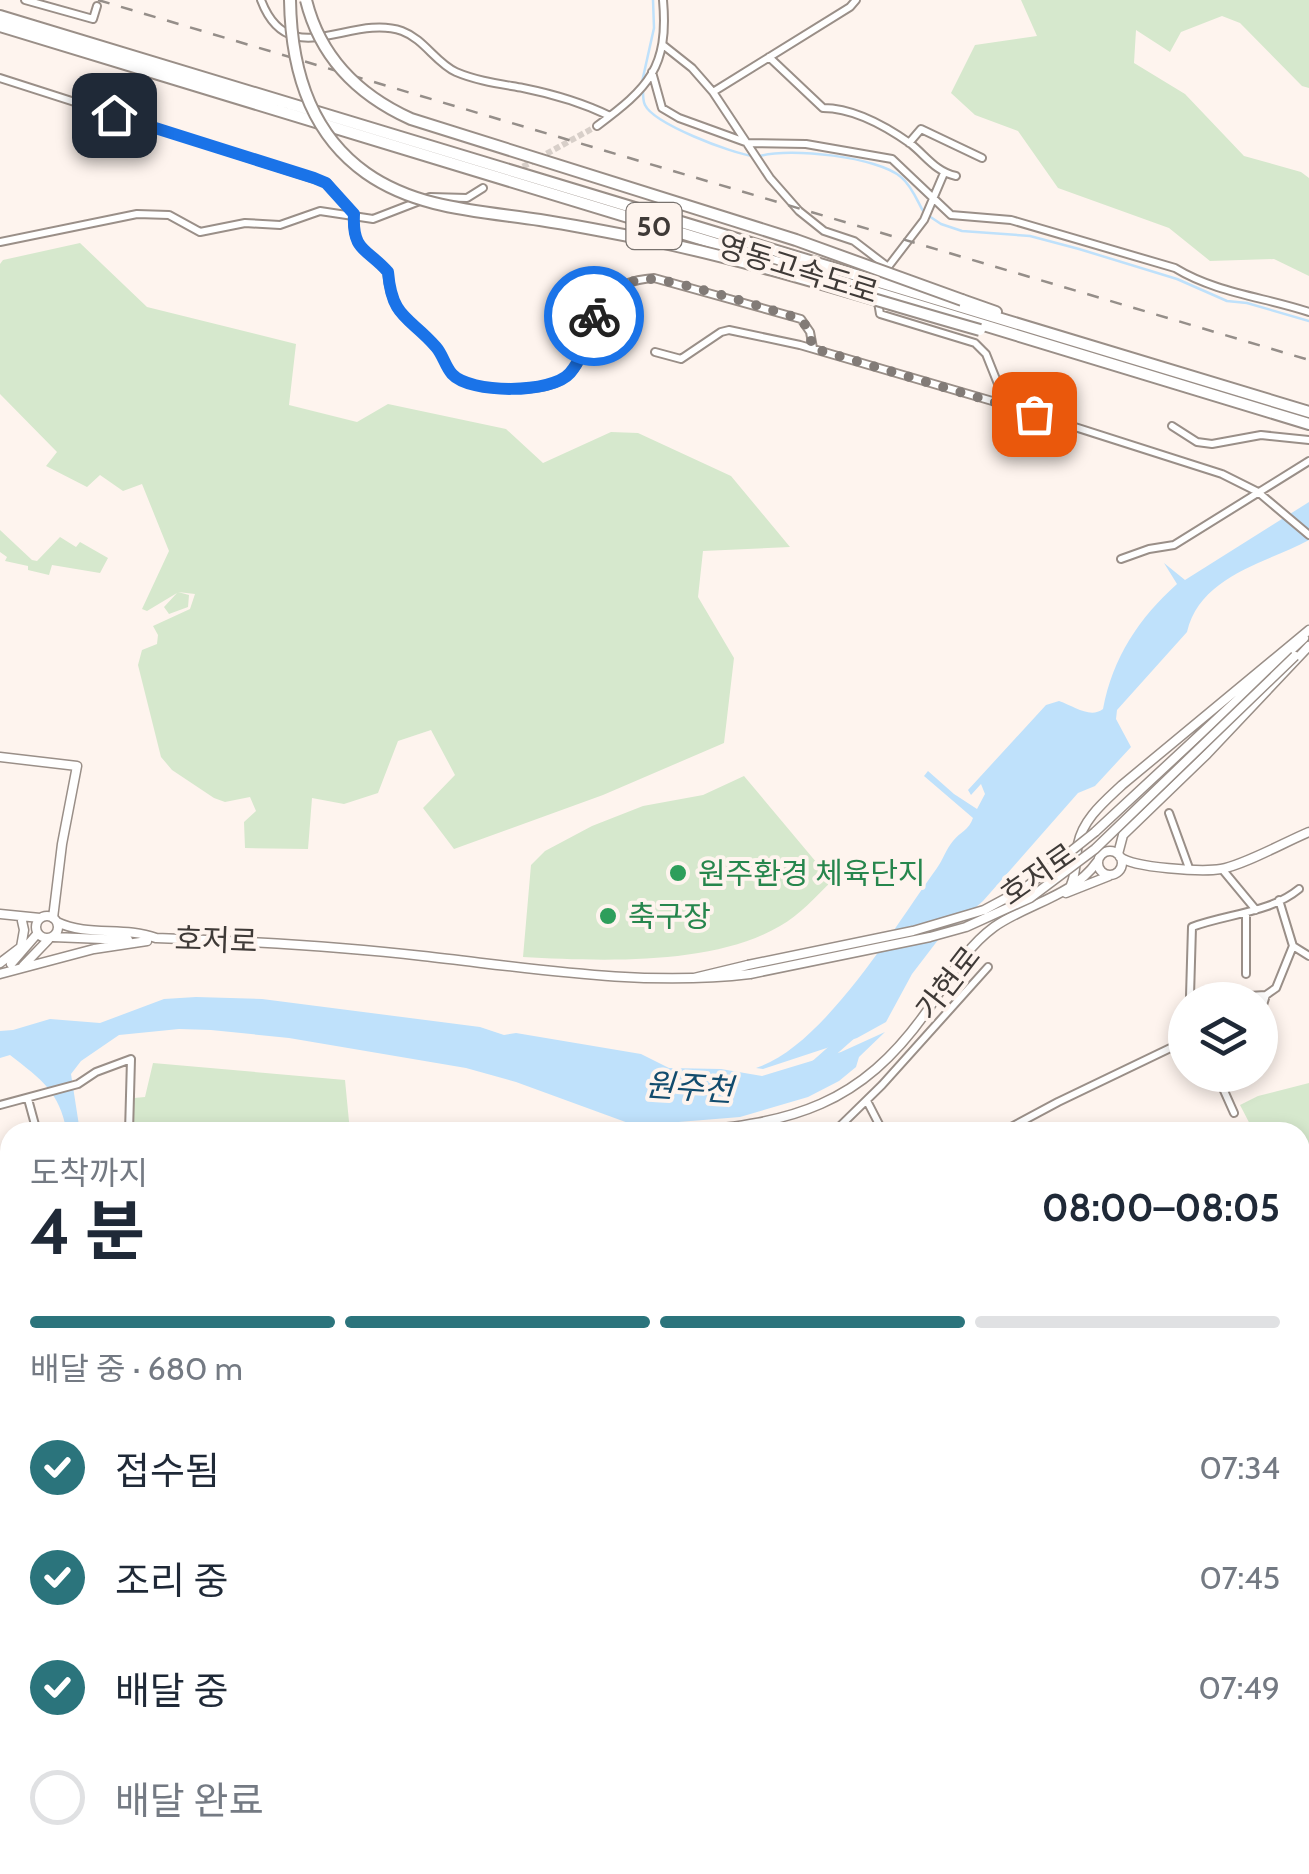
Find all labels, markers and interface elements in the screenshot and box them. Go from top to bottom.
pin [72,73,157,158]
icon: home [87,88,142,143]
road number: 50 [626,203,682,249]
street label: 영동고속도로 [713,227,883,311]
courier [544,266,644,366]
icon: bike [567,289,622,344]
pin [992,372,1077,457]
icon: bag [1007,387,1062,442]
street label: 호저로 [993,835,1083,913]
place label: 원주환경 체육단지 [698,855,926,892]
marker: 원주환경 체육단지 [667,862,689,884]
place label: 축구장 [628,898,711,935]
marker: 축구장 [597,905,619,927]
street label: 호저로 [174,920,258,960]
street label: 가현로 [908,939,988,1027]
map controls [1168,982,1278,1092]
button: layers [1168,982,1278,1092]
water label: 원주천 [644,1064,738,1110]
text: 도착까지 [30,1153,148,1192]
text: 08:00–08:05 [1042,1184,1280,1231]
text: 4 분 [30,1191,145,1270]
text: 배달 중 · 680 m [30,1349,243,1388]
icon: check [30,1440,85,1495]
text: 접수됨 [115,1447,220,1494]
text: 07:34 [1199,1448,1280,1487]
icon: check [30,1550,85,1605]
text: 조리 중 [115,1557,228,1604]
text: 07:45 [1199,1558,1280,1597]
icon: check [30,1660,85,1715]
text: 배달 중 [115,1667,228,1714]
text: 07:49 [1199,1668,1280,1707]
text: 배달 완료 [115,1777,263,1824]

